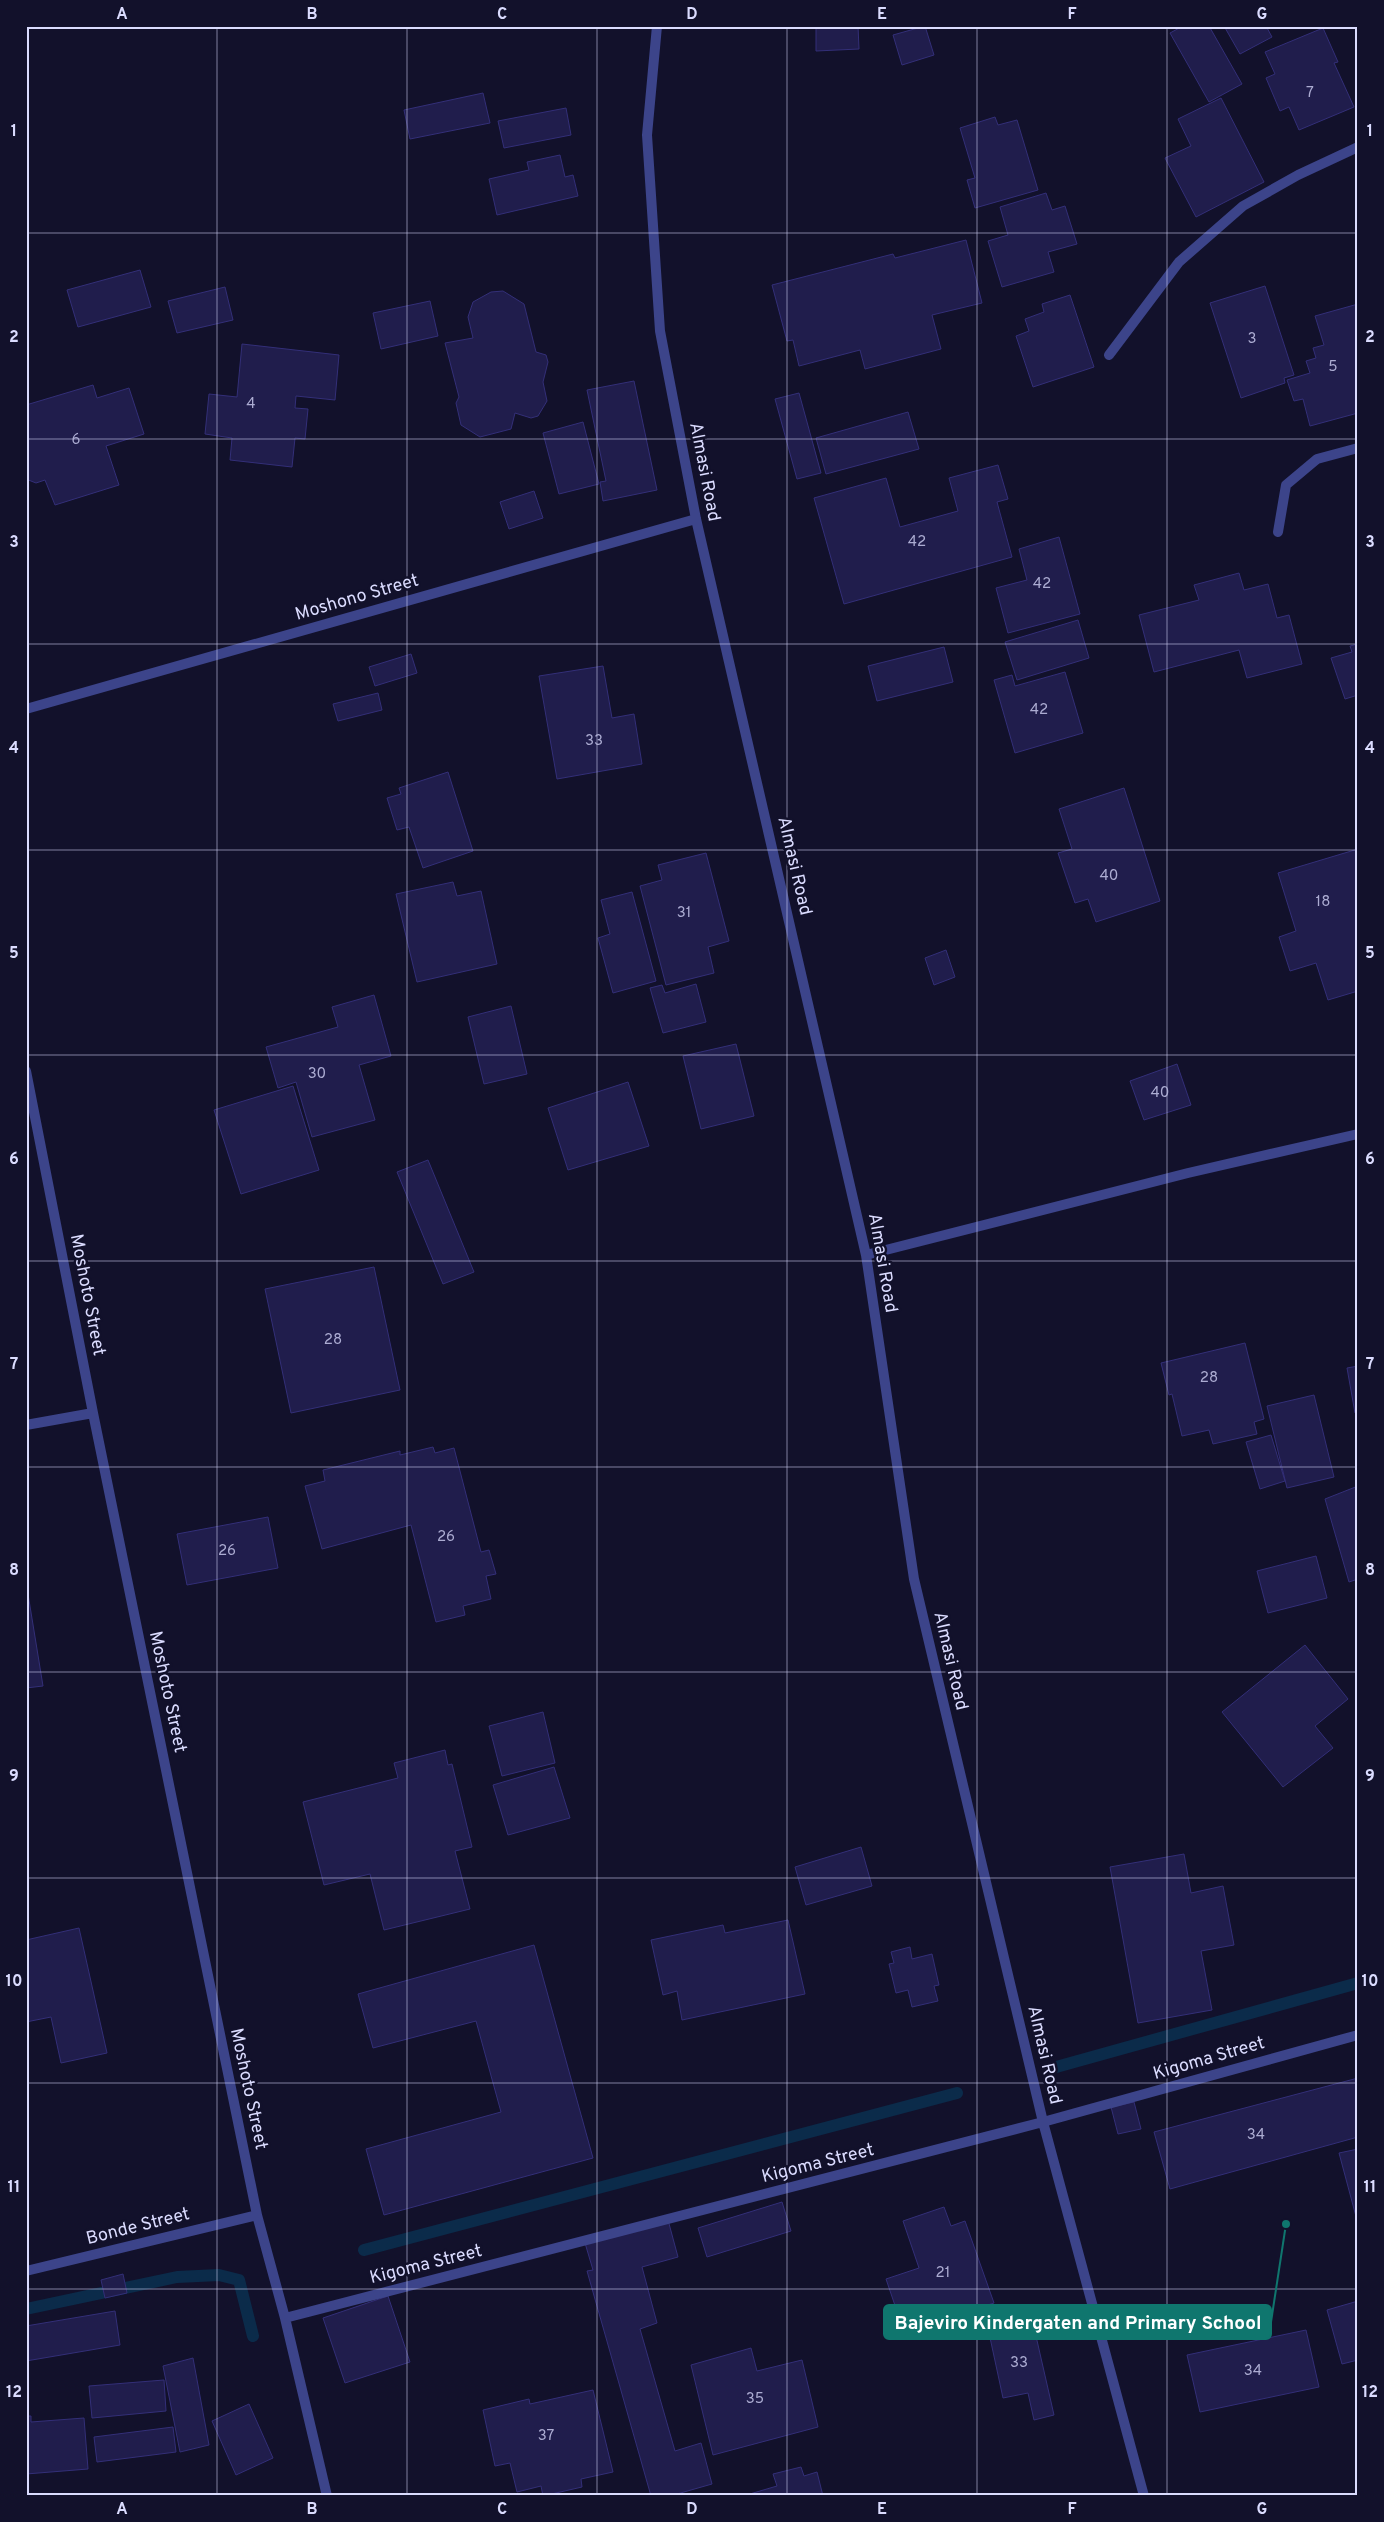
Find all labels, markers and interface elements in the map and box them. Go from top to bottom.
text: A [116,5,128,25]
text: B [306,5,318,25]
text: C [497,5,507,25]
text: D [686,5,698,25]
text: E [877,5,887,25]
text: F [1067,5,1077,25]
text: G [1257,5,1267,25]
house number: 7 [1306,84,1314,103]
text: 1 [11,122,17,142]
text: 1 [1367,122,1373,142]
text: 2 [9,328,19,348]
text: 2 [1365,328,1375,348]
house number: 3 [1247,330,1257,349]
house number: 5 [1328,358,1338,377]
house number: 4 [246,395,256,414]
street label: Almasi Road [683,420,725,524]
house number: 6 [72,431,81,450]
text: 3 [9,533,19,553]
house number: 42 [908,533,926,552]
text: 3 [1365,533,1375,553]
street label: Moshono Street [293,569,421,627]
house number: 42 [1033,575,1051,594]
house number: 42 [1030,701,1048,720]
house number: 33 [585,732,603,751]
text: 4 [9,739,19,759]
text: 4 [1365,739,1375,759]
street label: Almasi Road [771,814,817,918]
house number: 40 [1100,867,1118,886]
house number: 18 [1316,893,1330,912]
house number: 31 [677,904,691,923]
text: 5 [9,944,19,964]
text: 5 [1365,944,1375,964]
house number: 30 [308,1065,326,1084]
house number: 40 [1151,1084,1169,1103]
text: 6 [9,1150,19,1170]
text: 6 [1365,1150,1375,1170]
street label: Almasi Road [862,1211,902,1315]
street label: Moshoto Street [64,1232,110,1358]
house number: 28 [324,1331,342,1350]
text: 7 [10,1355,18,1375]
text: 7 [1366,1355,1374,1375]
house number: 28 [1200,1369,1218,1388]
house number: 26 [437,1528,455,1547]
house number: 26 [218,1542,236,1561]
text: 8 [9,1561,19,1581]
text: 8 [1365,1561,1375,1581]
street label: Almasi Road [927,1609,973,1713]
street label: Moshoto Street [143,1629,191,1755]
text: 9 [9,1767,19,1787]
text: 9 [1365,1767,1375,1787]
text: 10 [6,1972,22,1992]
text: 10 [1362,1972,1378,1992]
street label: Almasi Road [1021,2003,1067,2107]
street label: Moshoto Street [224,2026,272,2152]
street label: Kigoma Street [1151,2032,1267,2086]
house number: 34 [1247,2126,1265,2145]
street label: Kigoma Street [759,2139,877,2189]
text: 11 [8,2178,20,2198]
text: 11 [1364,2178,1376,2198]
street label: Bonde Street [84,2203,192,2251]
street label: Kigoma Street [367,2240,485,2290]
house number: 21 [936,2264,950,2283]
callout: Bajeviro Kindergaten and Primary School [884,2305,1271,2339]
text: Bajeviro Kindergaten and Primary School [895,2312,1262,2336]
house number: 33 [1010,2354,1028,2373]
house number: 34 [1244,2362,1262,2381]
text: 12 [6,2383,22,2403]
text: 12 [1362,2383,1378,2403]
house number: 35 [746,2390,764,2409]
house number: 37 [538,2427,555,2446]
text: A [116,2500,128,2520]
text: B [306,2500,318,2520]
text: C [497,2500,507,2520]
text: D [686,2500,698,2520]
text: E [877,2500,887,2520]
text: F [1067,2500,1077,2520]
text: G [1257,2500,1267,2520]

